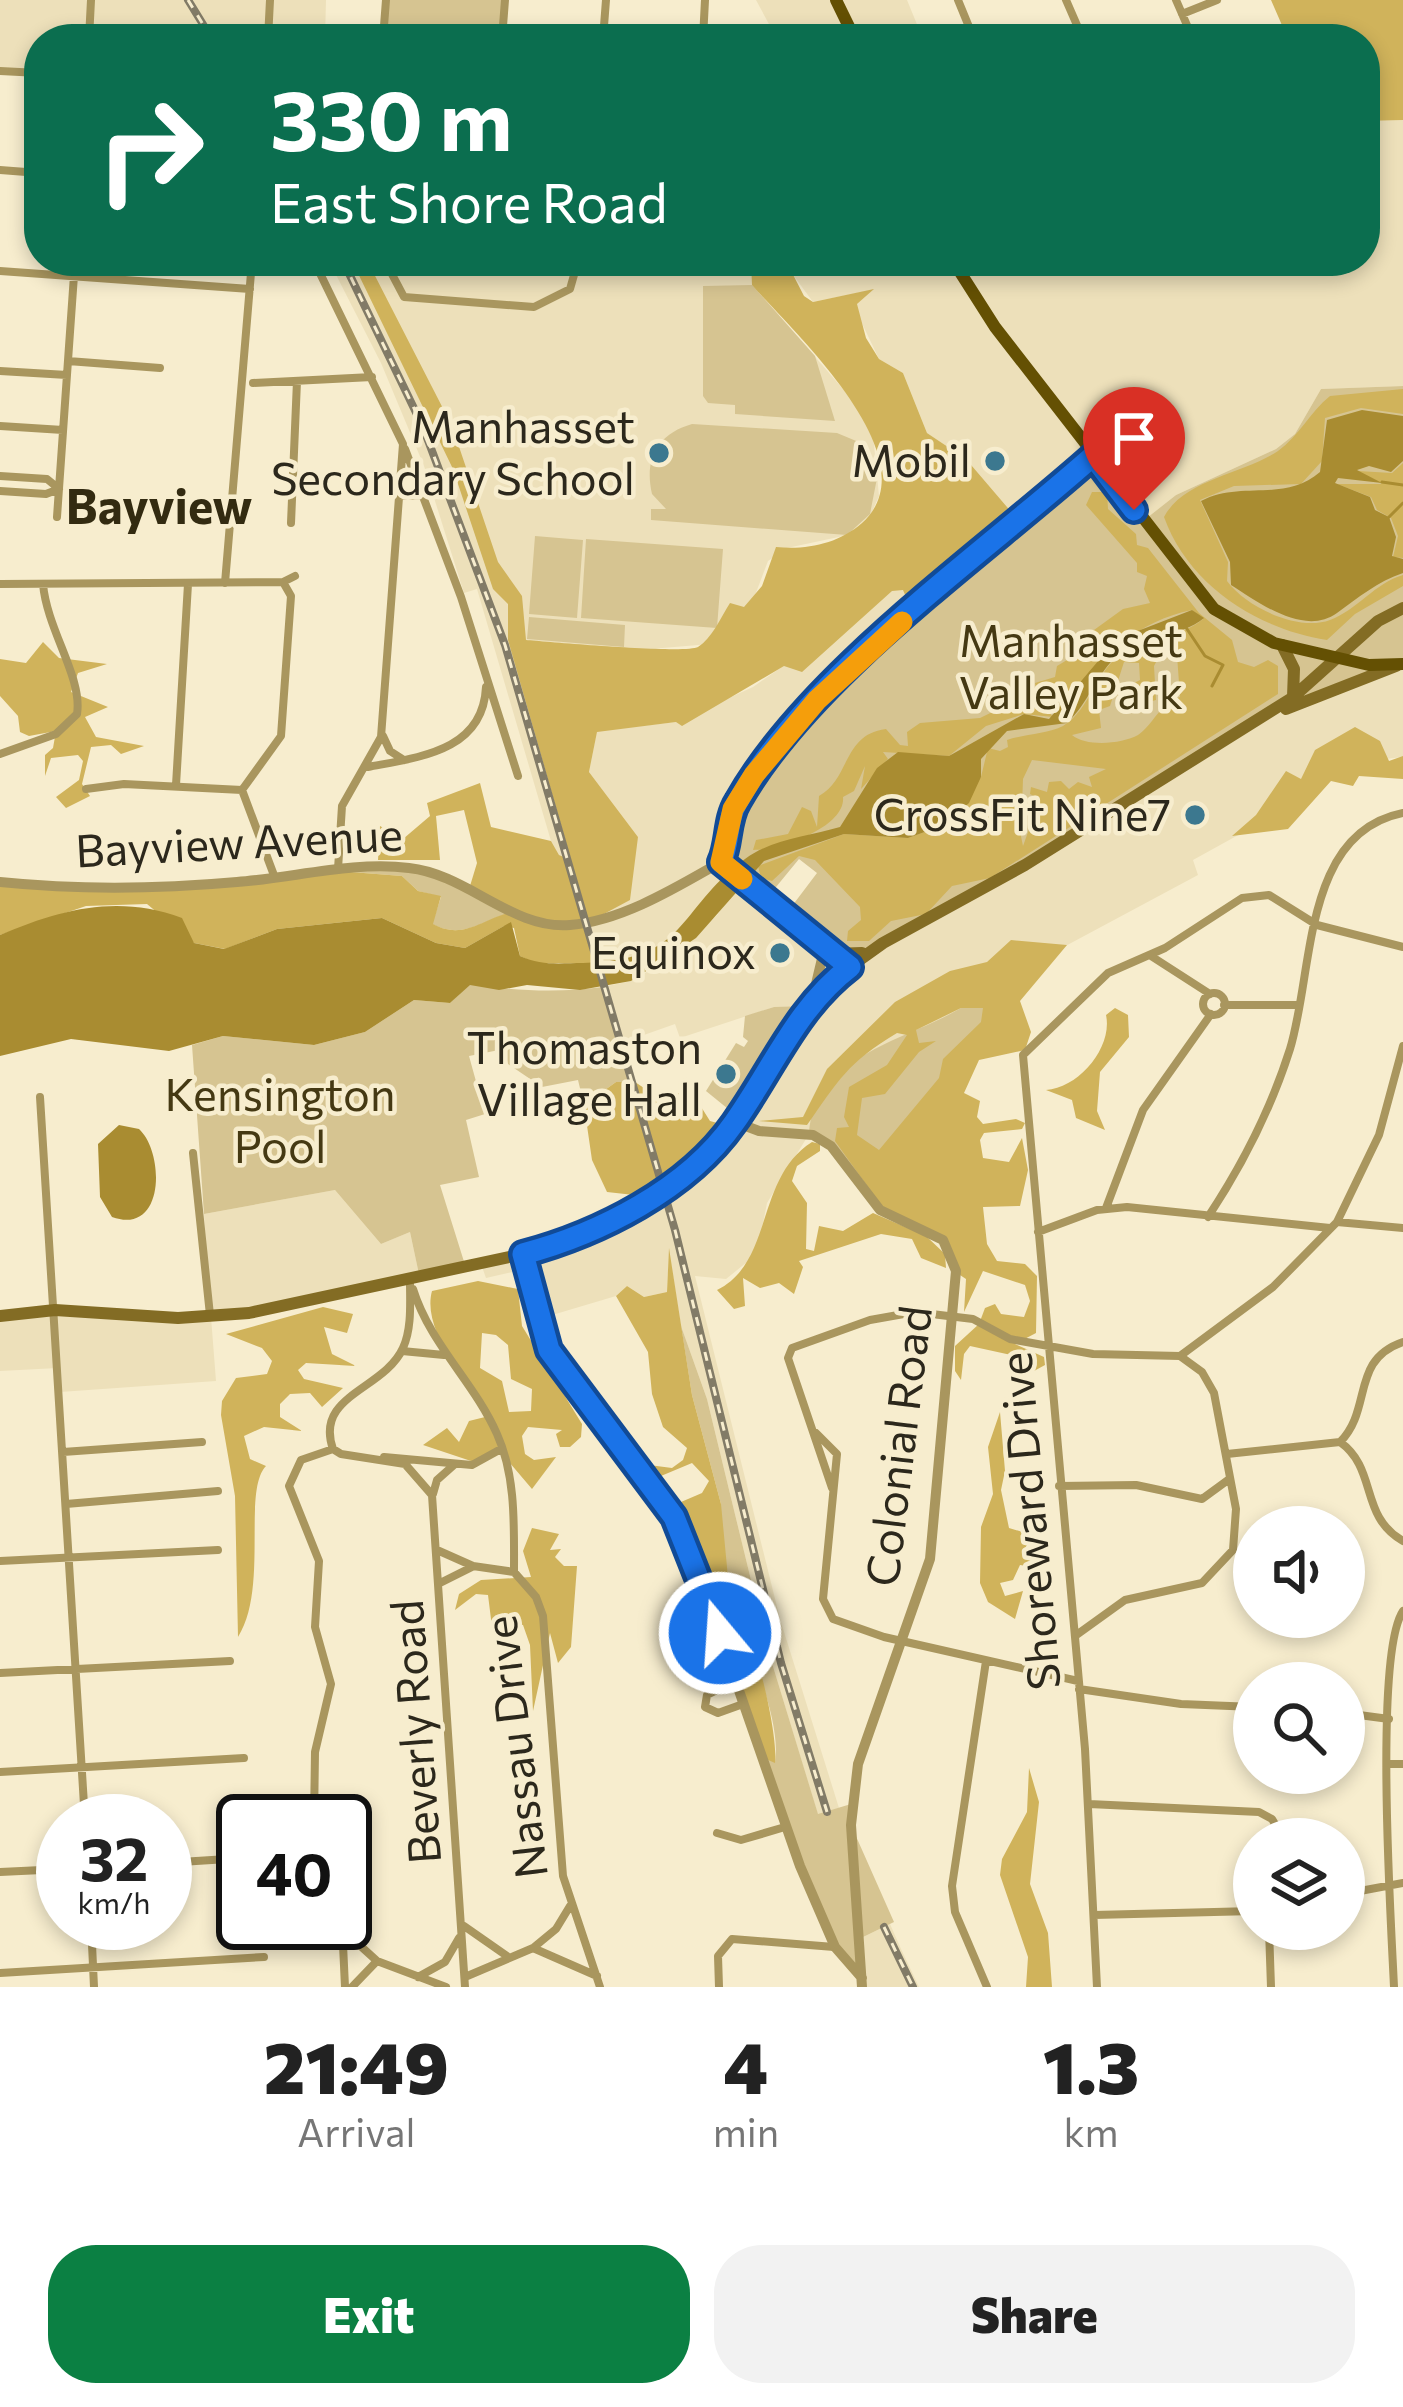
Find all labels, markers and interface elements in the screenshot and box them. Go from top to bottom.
text: 330 m [270,66,513,168]
icon: right [72,72,228,228]
text: East Shore Road [270,168,668,234]
pin [1083,387,1185,510]
place label: Manhasset Secondary School [271,397,635,504]
icon: arrive [1101,405,1167,471]
place label: Mobil [852,431,971,486]
marker: Manhasset Secondary School [646,440,672,466]
marker: Mobil [982,448,1008,474]
district label: Bayview [66,475,252,534]
park label: Manhasset Valley Park [959,611,1183,718]
place label: CrossFit Nine7 [874,785,1171,840]
marker: CrossFit Nine7 [1182,802,1208,828]
street label: Bayview Avenue [74,804,404,877]
place label: Equinox [591,923,756,978]
marker: Equinox [767,940,793,966]
place label: Thomaston Village Hall [467,1018,702,1125]
marker: Thomaston Village Hall [713,1061,739,1087]
park label: Kensington Pool [164,1065,396,1172]
street label: Colonial Road [852,1302,941,1589]
street label: Shoreward Drive [985,1350,1070,1693]
map controls [1233,1506,1365,1950]
button: sound [1233,1506,1365,1638]
position arrow [657,1570,783,1696]
street label: Beverly Road [377,1598,450,1866]
street label: Nassau Drive [470,1613,557,1882]
button: search [1233,1662,1365,1794]
speed limit sign: 40 [216,1794,372,1950]
button: layers [1233,1818,1365,1950]
text: 32 [80,1820,148,1893]
text: km/h [78,1883,150,1920]
text: 21:49 [264,2021,449,2109]
text: 4 [723,2021,768,2109]
text: 1.3 [1043,2021,1139,2109]
text: Arrival [297,2107,415,2155]
text: min [713,2107,779,2155]
text: km [1063,2107,1119,2155]
button: Exit [48,2245,690,2383]
button: Share [714,2245,1355,2383]

